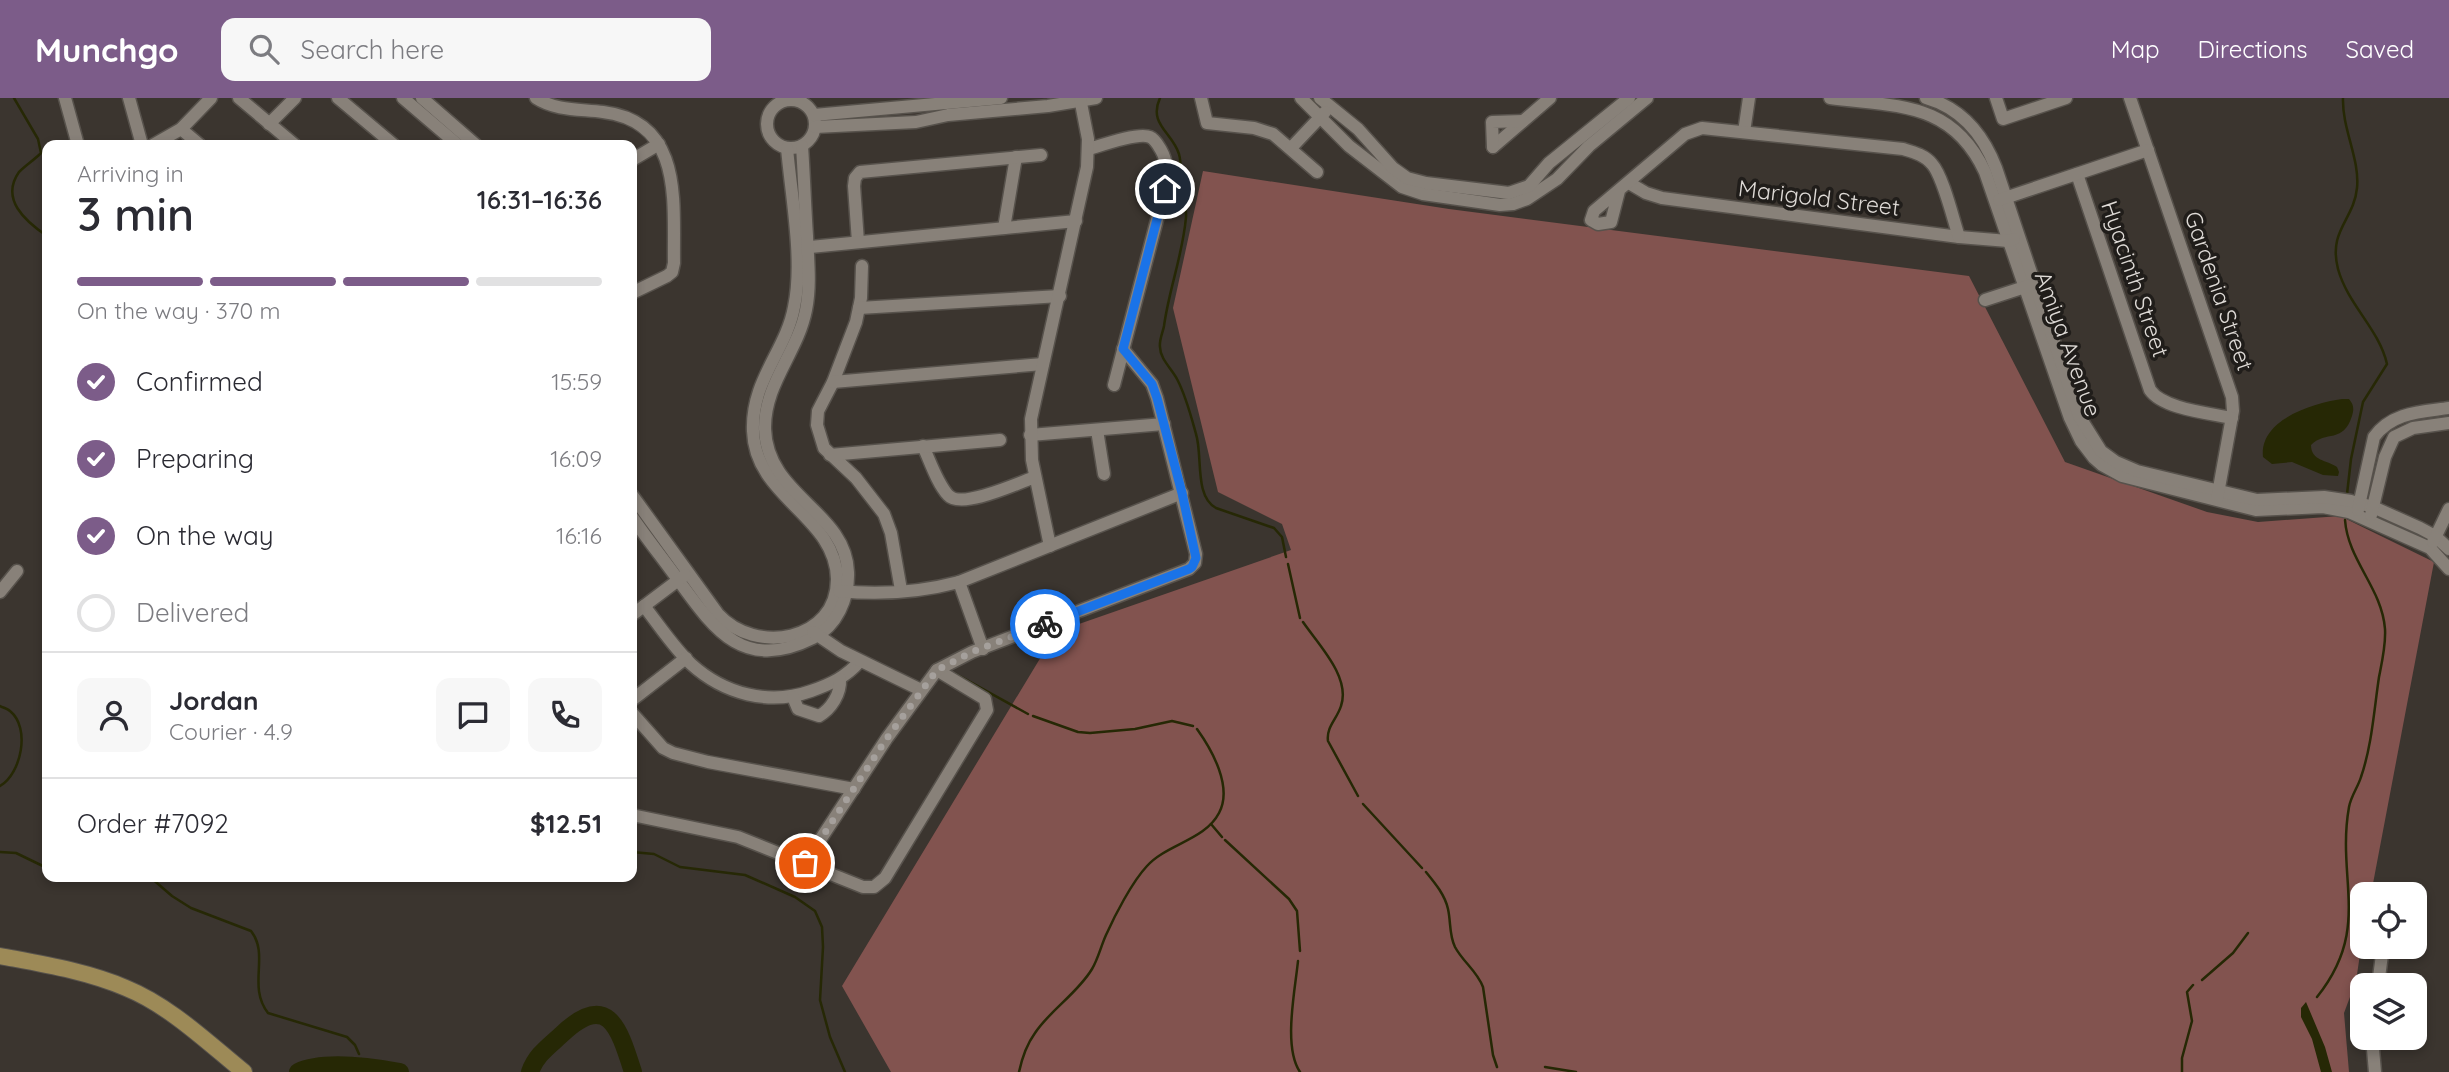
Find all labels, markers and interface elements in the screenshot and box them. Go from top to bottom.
search box [221,18,711,81]
text: Munchgo [35,29,179,70]
icon: search [245,30,283,68]
text: Search here [301,33,444,66]
text: Map [2111,34,2160,64]
text: Directions [2198,34,2308,64]
text: Saved [2346,34,2414,64]
text: Arriving in [77,159,184,188]
pin [1135,159,1195,219]
icon: home [1146,170,1184,208]
street label: Marigold Street [1737,173,1902,222]
text: 16:31–16:36 [477,183,602,216]
text: 3 min [77,185,194,243]
street label: Hyacinth Street [2095,197,2176,361]
street label: Gardenia Street [2179,207,2260,375]
street label: Amiya Avenue [2029,267,2108,421]
text: On the way · 370 m [77,296,281,325]
icon: check [77,363,115,401]
text: Confirmed [136,365,263,398]
text: 15:59 [551,367,602,396]
icon: check [77,440,115,478]
text: Preparing [136,442,254,475]
text: 16:09 [550,444,602,473]
icon: check [77,517,115,555]
text: On the way [136,519,274,552]
text: 16:16 [556,521,602,550]
courier [1010,589,1080,659]
text: Delivered [136,596,249,629]
icon: bike [1026,605,1064,643]
button: person [77,678,151,752]
button: chat [436,678,510,752]
button: phone [528,678,602,752]
text: Jordan [169,684,258,717]
text: Courier · 4.9 [169,717,293,746]
text: Order #7092 [77,807,229,840]
text: $12.51 [530,807,602,840]
pin [775,833,835,893]
icon: bag [786,844,824,882]
map controls [2350,882,2427,1050]
button: locate [2350,882,2427,959]
button: layers [2350,973,2427,1050]

